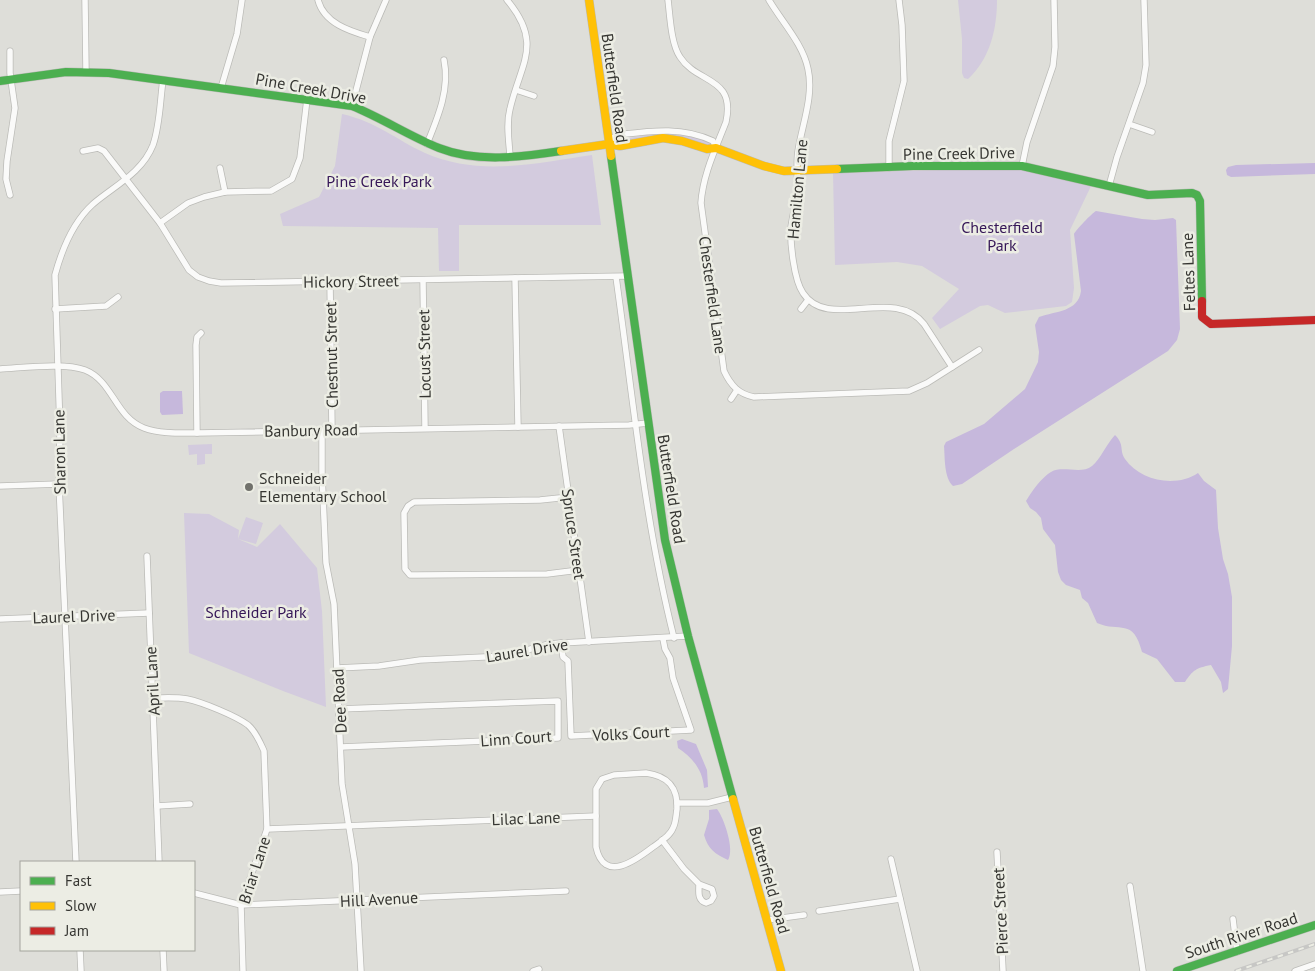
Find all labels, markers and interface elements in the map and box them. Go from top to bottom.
street label: Butterfield Road [597,32,633,144]
street label: Pine Creek Drive [254,68,368,108]
street label: Hamilton Lane [783,138,811,240]
street label: Pine Creek Drive [903,142,1015,164]
park label: Pine Creek Park [326,171,432,191]
park label: Chesterfield Park [961,217,1043,255]
street label: Feltes Lane [1177,233,1199,311]
street label: Chesterfield Lane [695,235,731,355]
street label: Hickory Street [303,270,400,292]
street label: Chestnut Street [320,301,342,408]
street label: Locust Street [413,309,435,399]
street label: Sharon Lane [48,409,70,495]
street label: Banbury Road [264,419,358,441]
street label: Butterfield Road [653,433,691,545]
place label: Schneider Elementary School [259,468,387,506]
marker: Schneider Elementary School [243,481,255,493]
street label: Spruce Street [558,487,590,581]
park label: Schneider Park [205,602,307,622]
street label: Laurel Drive [32,605,116,627]
street label: Laurel Drive [485,634,569,666]
street label: April Lane [140,646,164,716]
street label: Dee Road [327,668,351,734]
street label: Volks Court [591,721,671,745]
street label: Linn Court [480,725,553,750]
street label: Lilac Lane [491,807,561,829]
street label: Butterfield Road [745,824,795,936]
street label: Briar Lane [234,834,274,906]
legend [20,861,195,951]
street label: Pierce Street [988,867,1012,955]
text: Fast [65,871,92,890]
street label: Hill Avenue [339,887,419,911]
text: Slow [65,896,96,915]
street label: South River Road [1182,907,1300,963]
text: Jam [64,921,89,940]

